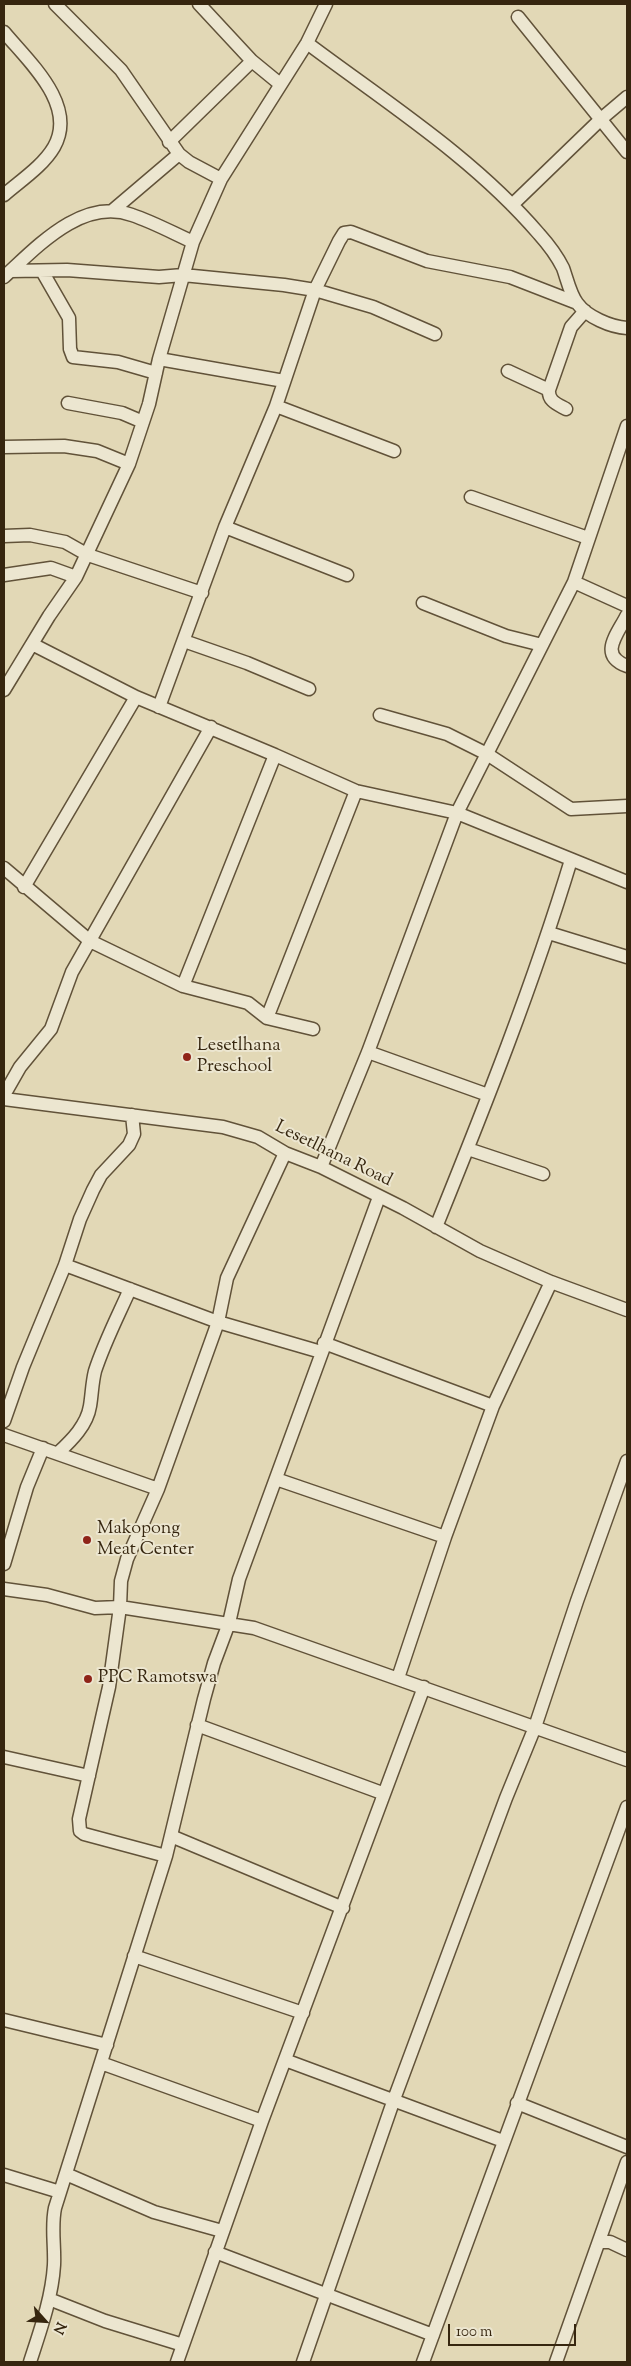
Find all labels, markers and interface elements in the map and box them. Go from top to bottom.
place label: Lesetlhana Preschool [197,1036,281,1078]
marker: Lesetlhana Preschool [181,1051,193,1063]
street label: Lesetlhana Road [271,1117,395,1193]
place label: Makopong Meat Center [97,1519,194,1562]
marker: Makopong Meat Center [81,1534,93,1546]
place label: PPC Ramotswa [98,1668,217,1690]
marker: PPC Ramotswa [82,1673,94,1685]
north arrow [20,2296,70,2346]
scale bar [451,2314,578,2346]
text: N [47,2318,70,2337]
text: 100 m [456,2322,492,2343]

